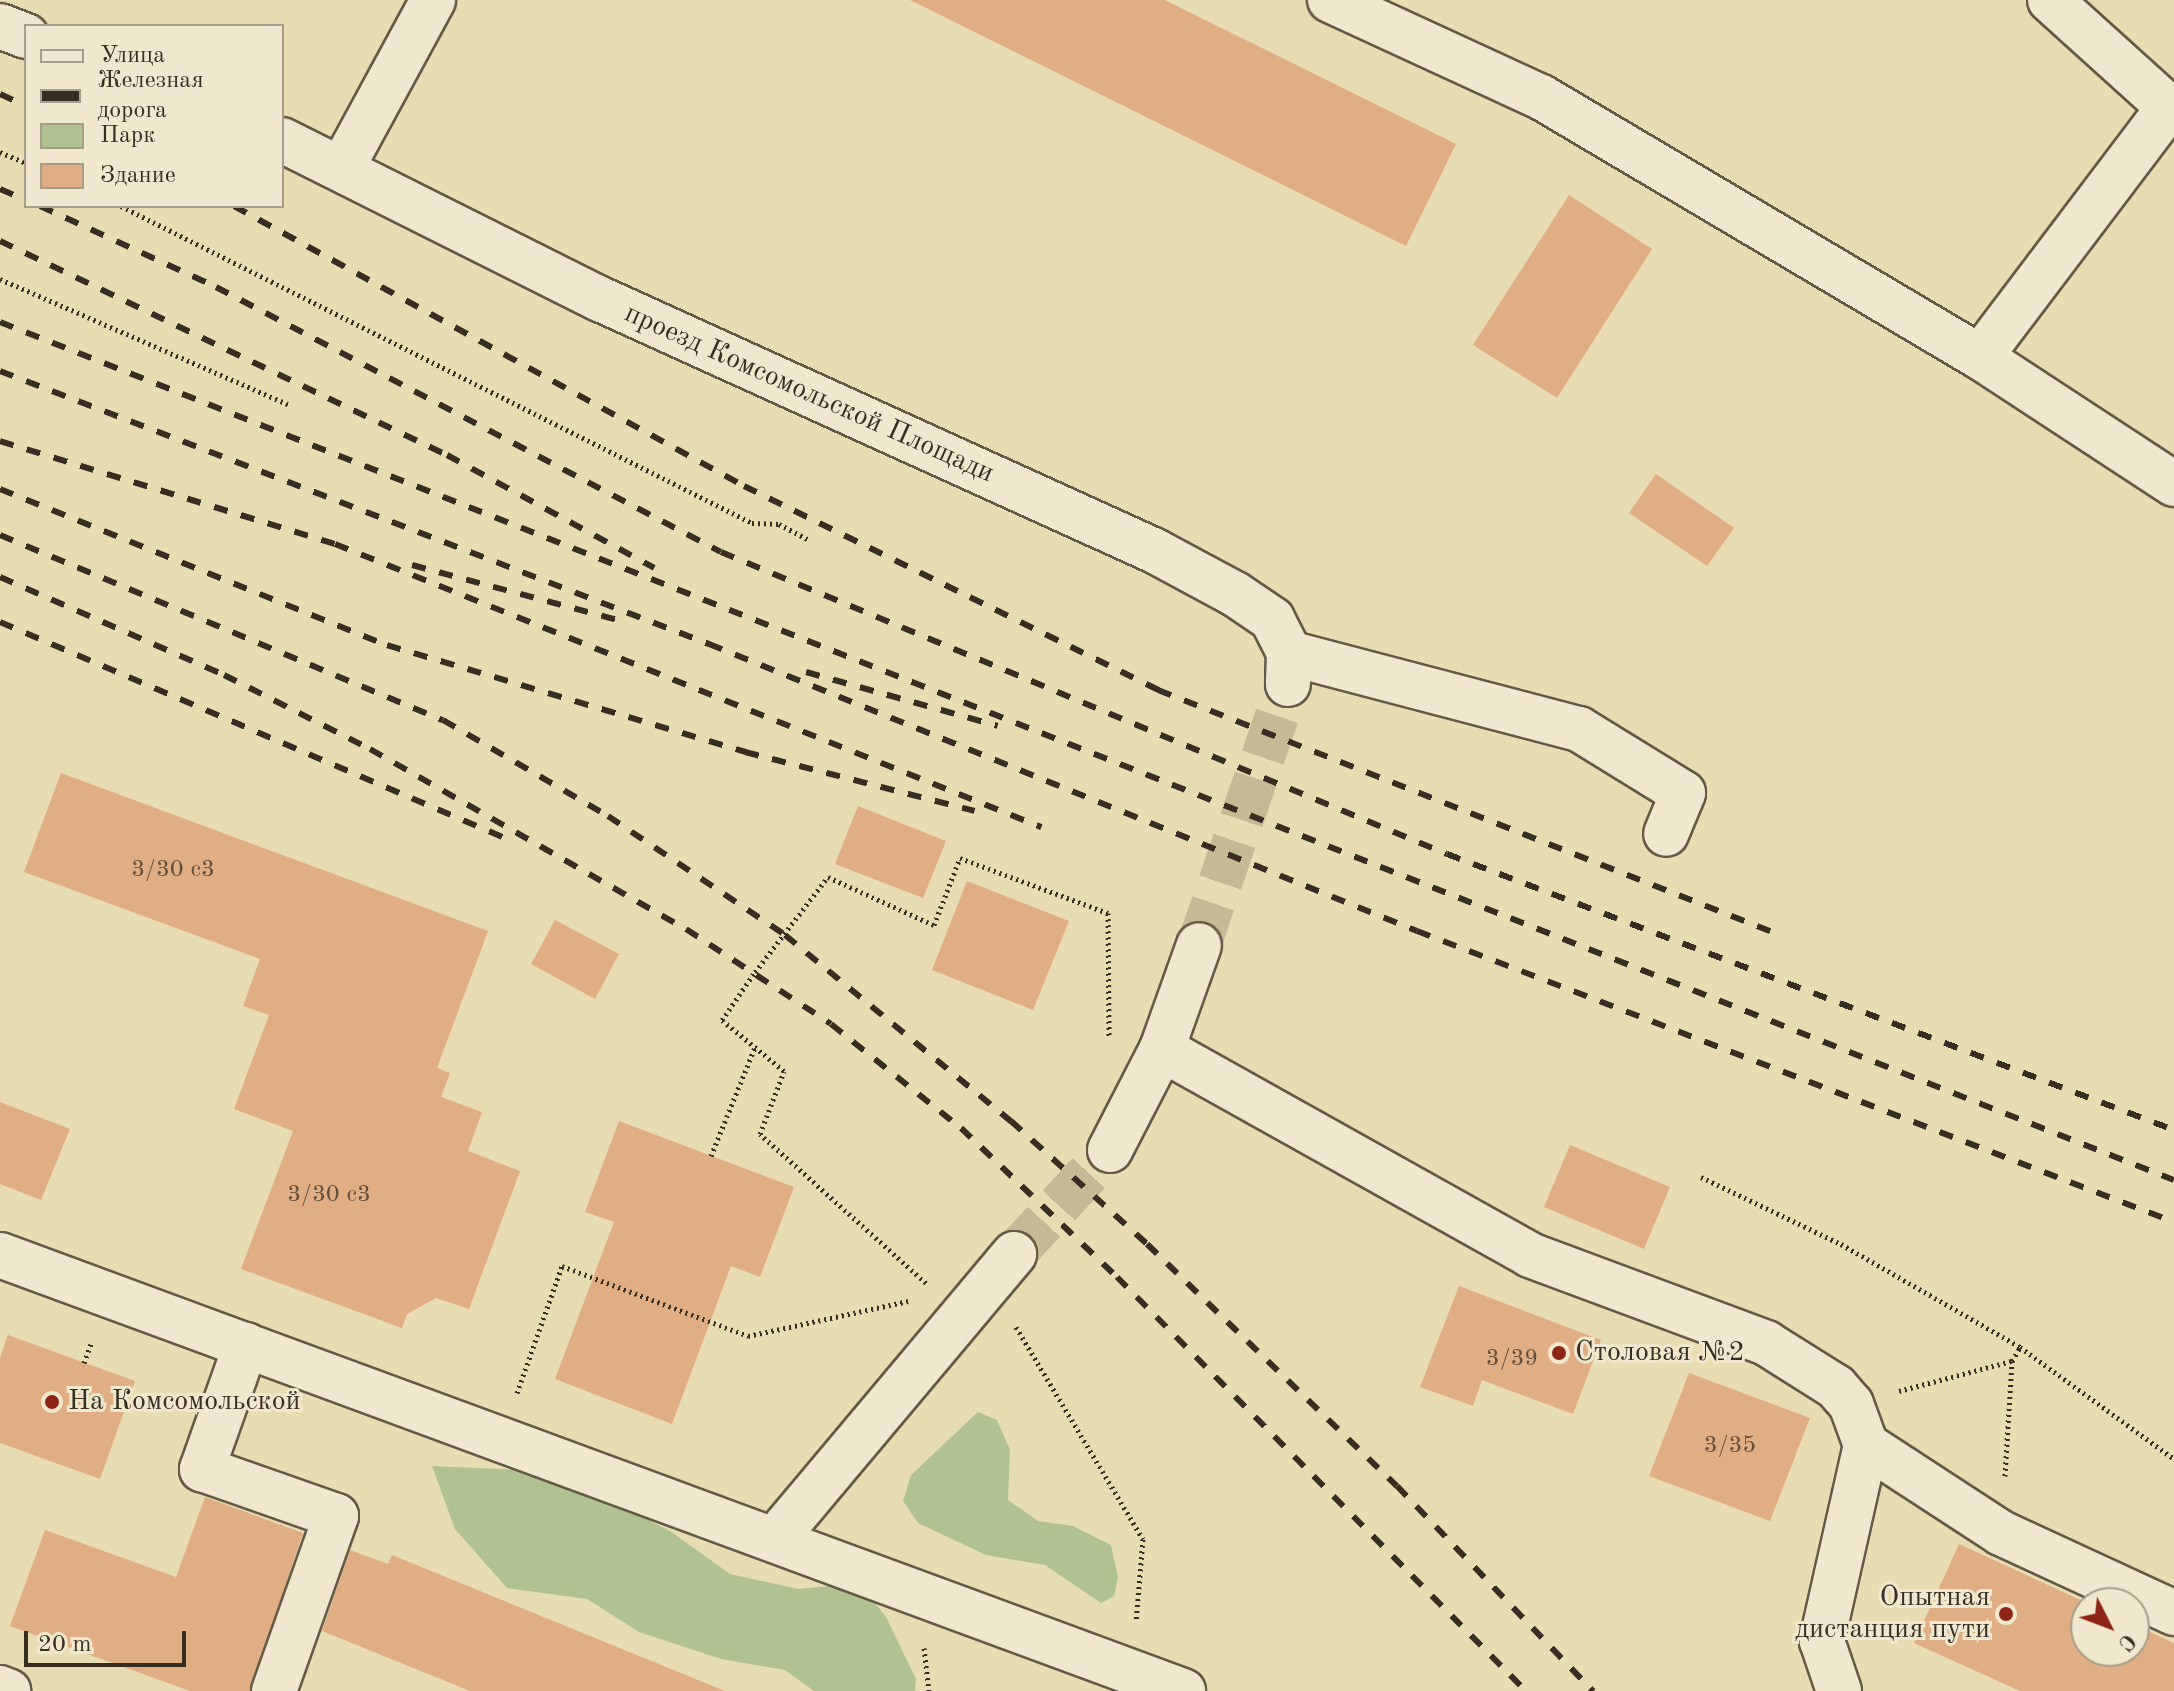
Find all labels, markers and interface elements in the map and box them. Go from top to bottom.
legend [24,24,284,208]
text: Улица [100,44,165,68]
text: Железная дорога [97,69,204,123]
text: Парк [100,124,155,148]
text: Здание [100,164,176,188]
street label: проезд Комсомольской Площади [619,297,999,491]
house number: 3/30 с3 [131,857,215,885]
house number: 3/30 с3 [287,1182,371,1210]
place label: Столовая №2 [1575,1336,1745,1370]
marker: Столовая №2 [1550,1344,1568,1362]
house number: 3/39 [1486,1346,1538,1374]
place label: На Комсомольской [68,1385,301,1419]
marker: На Комсомольской [43,1393,61,1411]
house number: 3/35 [1704,1433,1756,1461]
place label: Опытная дистанция пути [1795,1581,1990,1647]
north arrow [2070,1587,2150,1667]
marker: Опытная дистанция пути [1997,1605,2015,1623]
scale bar [28,1615,190,1665]
text: С [2113,1629,2139,1654]
text: 20 m [38,1633,92,1657]

